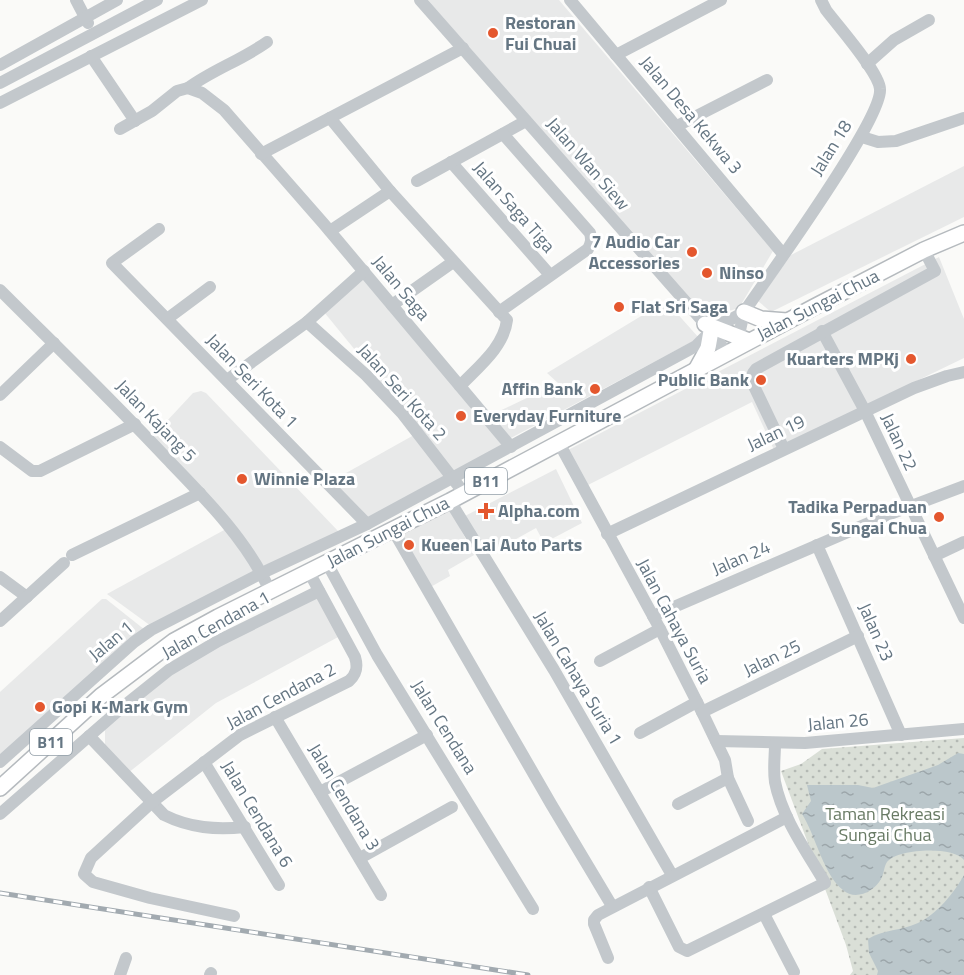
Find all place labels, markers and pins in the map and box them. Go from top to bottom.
place label: Restoran Fui Chuai [505,9,576,57]
marker: Restoran Fui Chuai [486,26,500,40]
place label: 7 Audio Car Accessories [589,228,680,276]
marker: 7 Audio Car Accessories [685,245,699,259]
place label: Ninso [719,259,764,286]
marker: Ninso [700,266,714,280]
place label: Flat Sri Saga [631,293,728,320]
marker: Flat Sri Saga [612,300,626,314]
place label: Kuarters MPKj [787,345,899,372]
marker: Kuarters MPKj [904,352,918,366]
place label: Public Bank [658,366,750,393]
marker: Public Bank [754,373,768,387]
place label: Affin Bank [502,375,584,402]
marker: Affin Bank [588,382,602,396]
place label: Everyday Furniture [473,402,621,429]
marker: Everyday Furniture [454,409,468,423]
place label: Winnie Plaza [254,465,355,492]
marker: Winnie Plaza [235,472,249,486]
place label: Tadika Perpaduan Sungai Chua [788,493,927,541]
place label: Alpha.com [498,497,580,524]
marker: Alpha.com [479,504,493,518]
marker: Tadika Perpaduan Sungai Chua [932,510,946,524]
place label: Kueen Lai Auto Parts [421,531,582,558]
marker: Kueen Lai Auto Parts [402,538,416,552]
place label: Gopi K-Mark Gym [52,693,188,720]
marker: Gopi K-Mark Gym [33,700,47,714]

